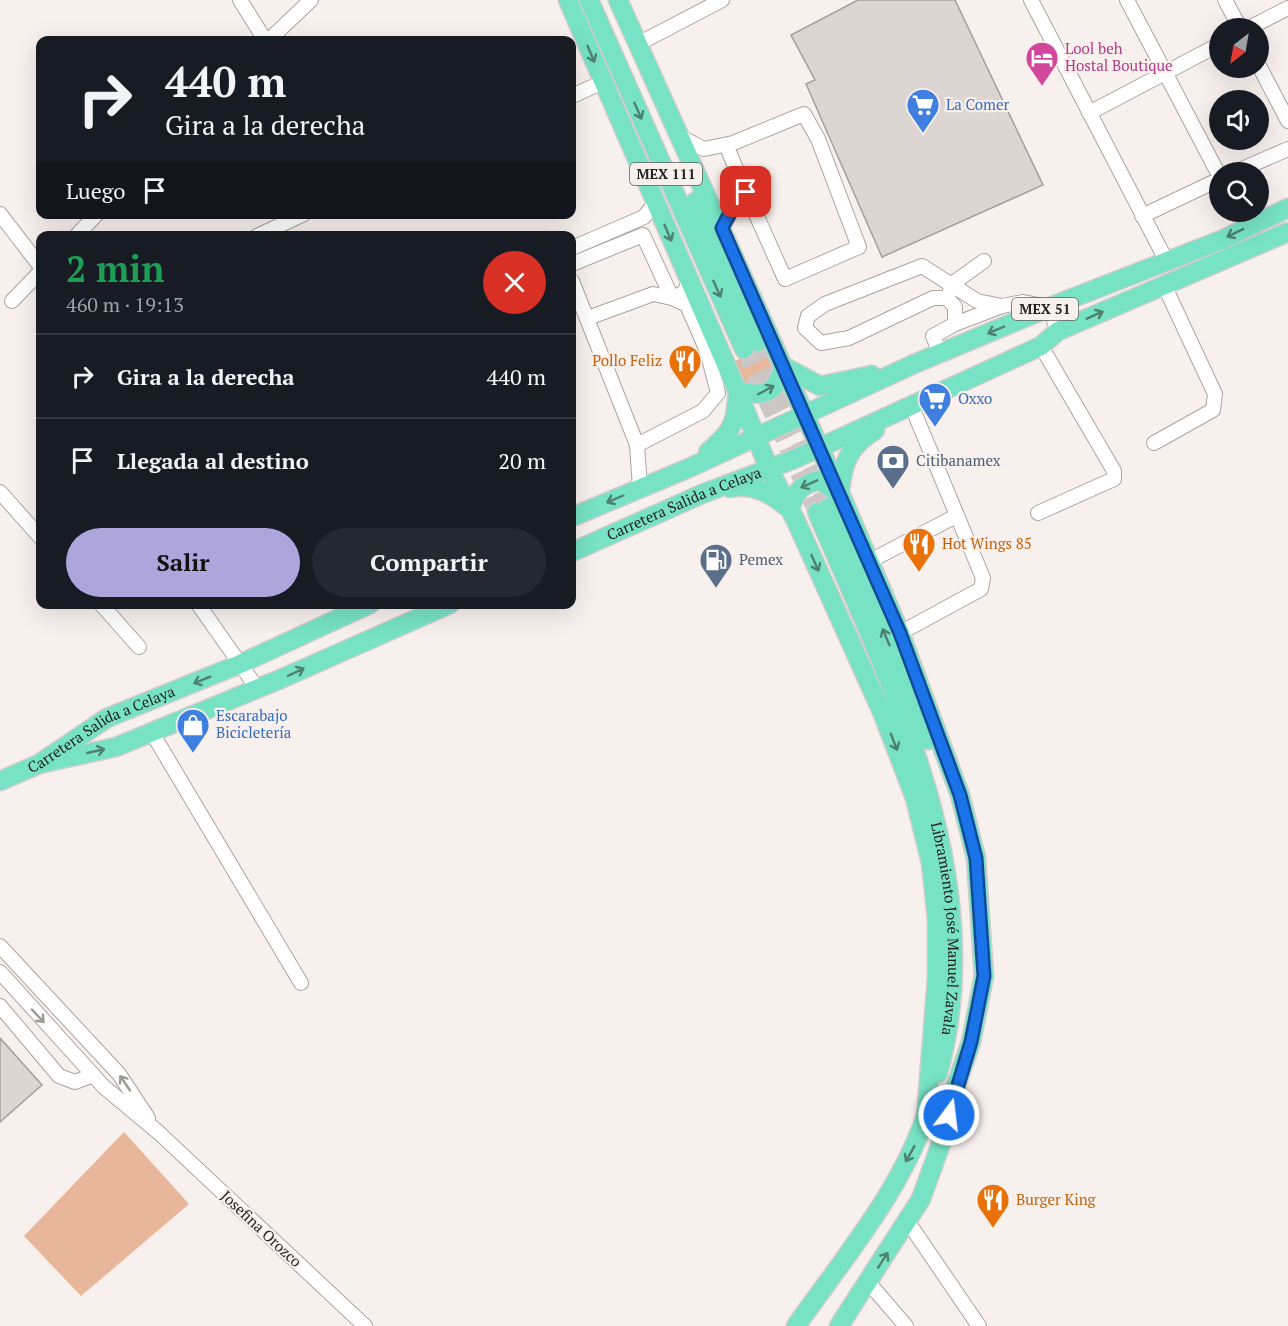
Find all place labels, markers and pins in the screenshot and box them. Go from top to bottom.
place label: Lool beh Hostal Boutique [1065,38,1173,75]
hotel icon: Lool beh Hostal Boutique [1024,40,1060,87]
supermarket icon: La Comer [905,87,941,134]
place label: La Comer [946,94,1010,114]
pin [720,166,771,217]
restaurant icon: Pollo Feliz [667,343,703,390]
place label: Pollo Feliz [592,350,662,370]
supermarket icon: Oxxo [917,381,953,428]
place label: Oxxo [958,388,992,408]
bank icon: Citibanamex [875,443,911,490]
place label: Citibanamex [916,450,1001,470]
restaurant icon: Hot Wings 85 [901,526,937,573]
place label: Hot Wings 85 [942,533,1032,553]
fuel station icon: Pemex [698,542,734,589]
place label: Pemex [739,549,783,569]
place label: Escarabajo Bicicletería [216,705,292,742]
shop icon: Escarabajo Bicicletería [175,707,211,754]
restaurant icon: Burger King [975,1182,1011,1229]
place label: Burger King [1016,1189,1097,1209]

